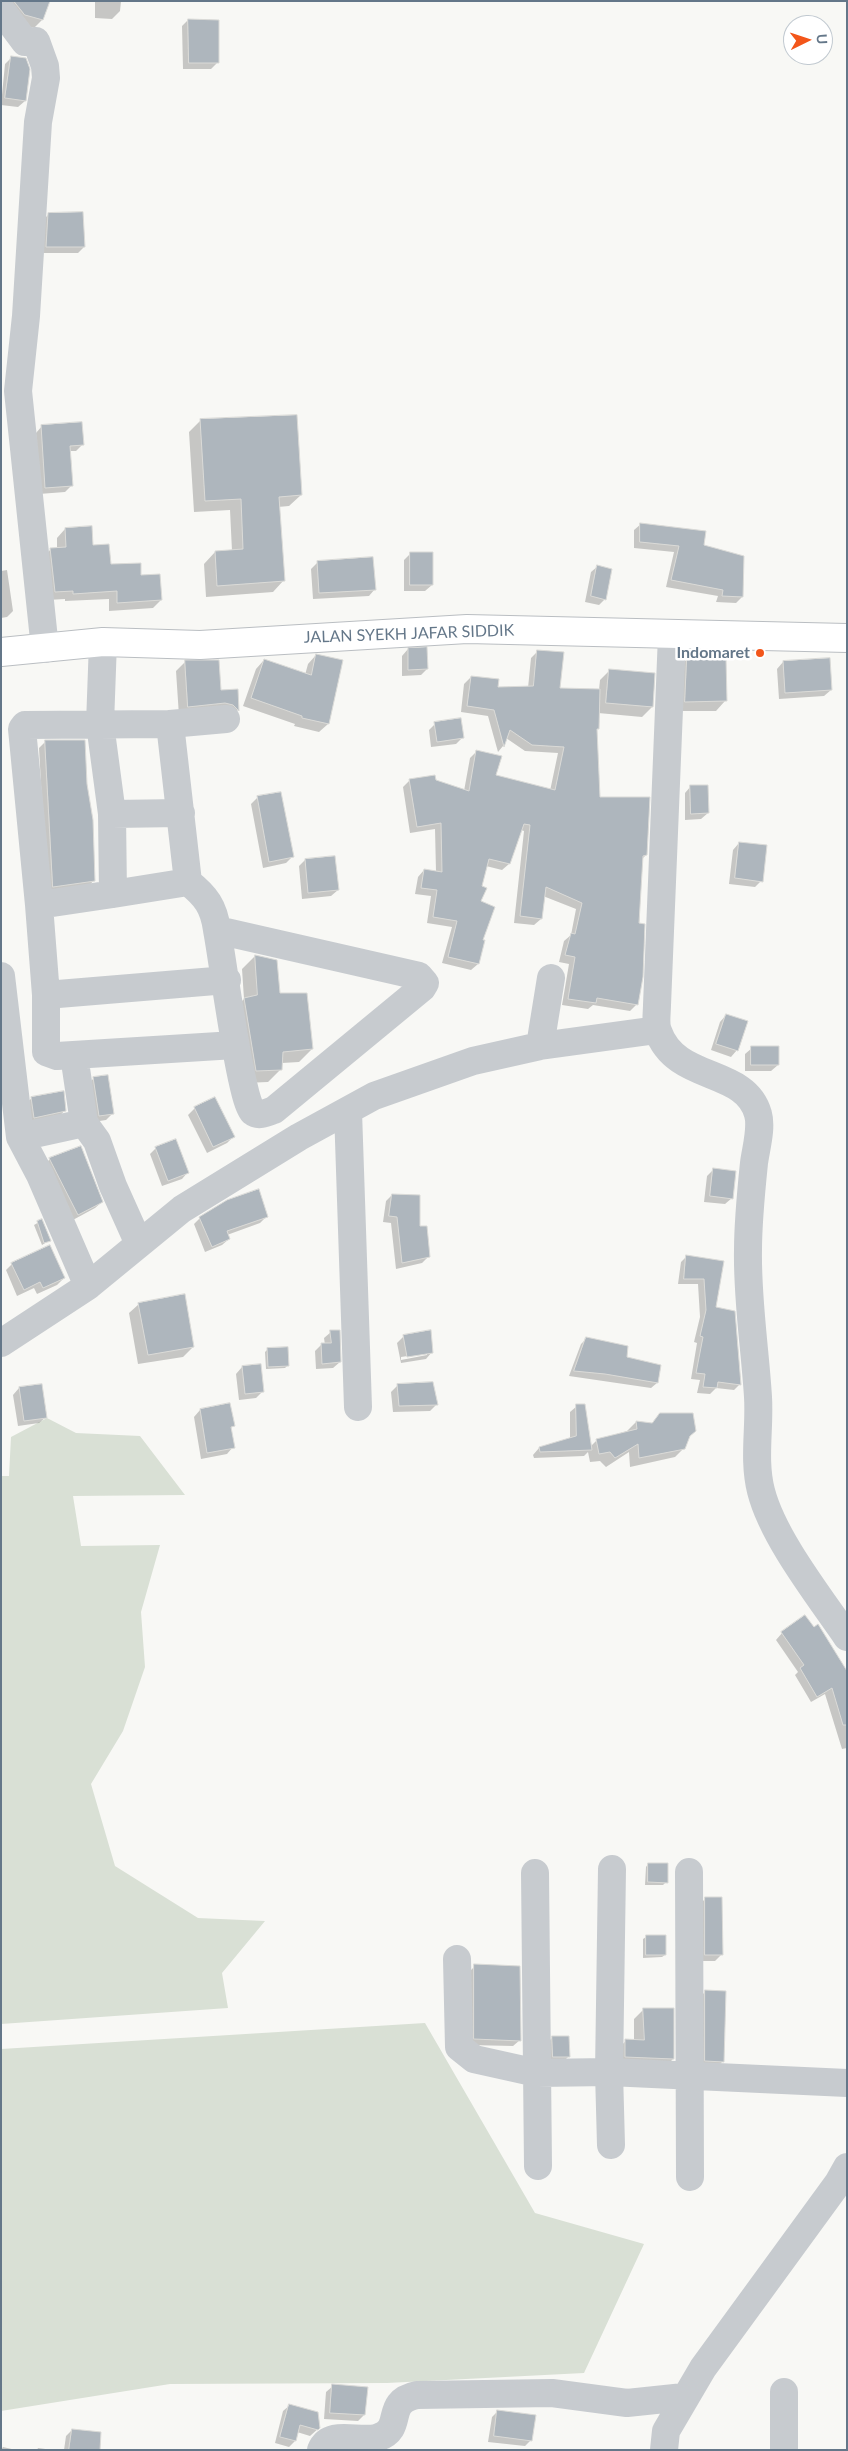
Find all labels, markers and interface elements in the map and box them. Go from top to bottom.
north arrow [783,15,833,65]
text: U [814,33,831,45]
street label: JALAN SYEKH JAFAR SIDDIK [303,621,515,647]
place label: Indomaret [676,643,750,663]
marker: Indomaret [754,647,766,659]

